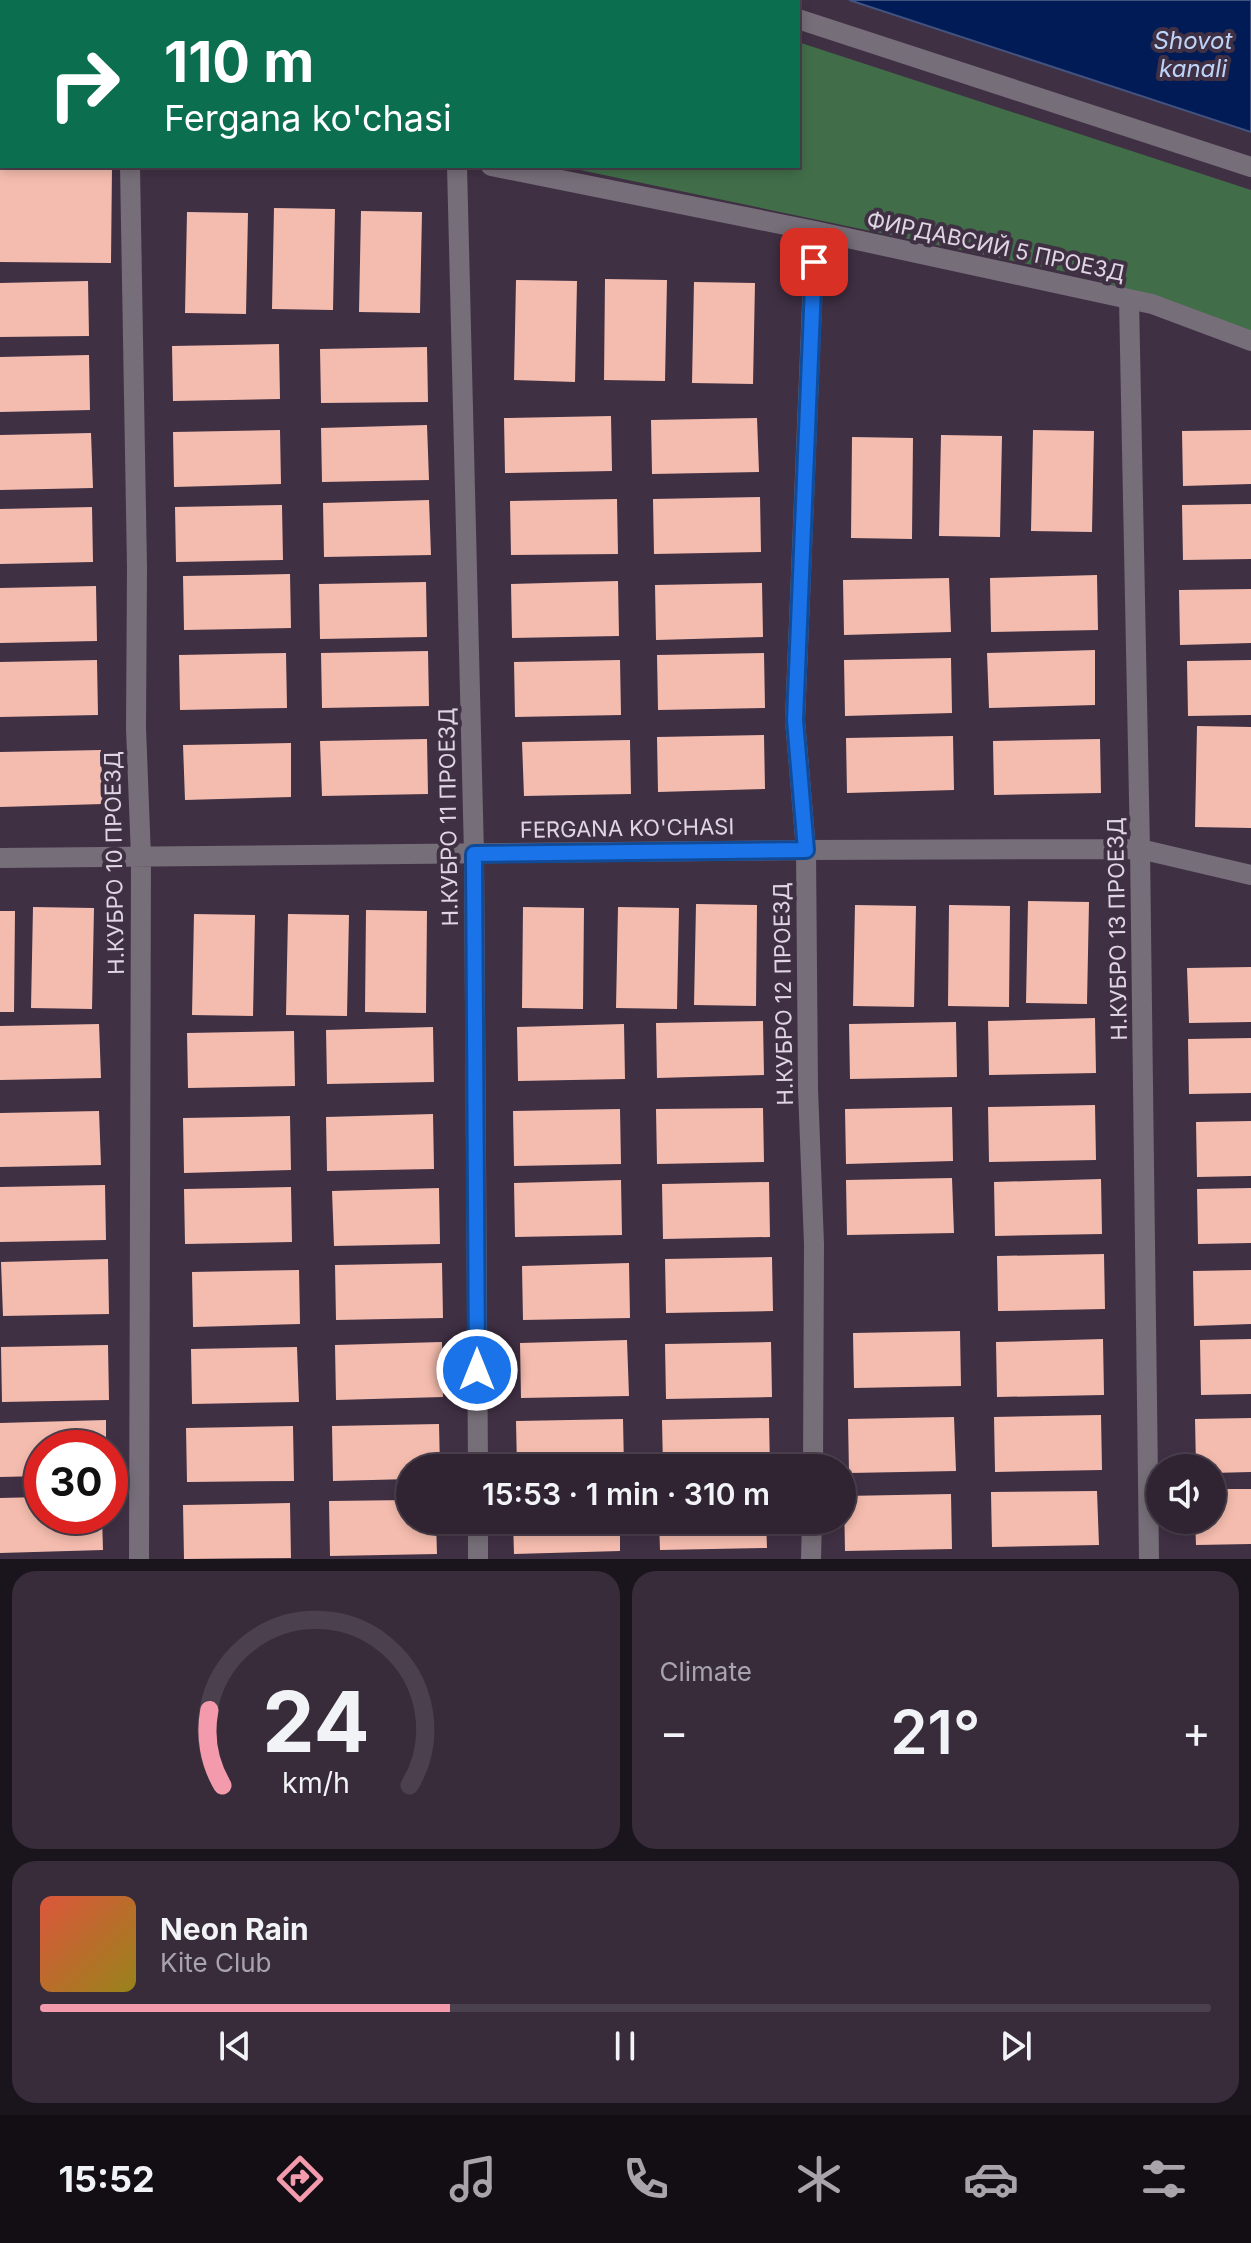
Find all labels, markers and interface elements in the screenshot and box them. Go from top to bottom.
water label: Shovot kanali [1154,26,1234,83]
text: 110 m [164,28,314,96]
icon: right [32,32,136,136]
text: Fergana ko'chasi [164,96,452,140]
street label: ФИРДАВСИЙ 5 ПРОЕЗД [864,206,1128,286]
pin [780,228,848,296]
icon: arrive [792,240,836,284]
street label: Н.КУБРО 11 ПРОЕЗД [433,707,463,927]
street label: Н.КУБРО 10 ПРОЕЗД [99,751,129,975]
street label: FERGANA KO'CHASI [520,813,734,843]
street label: Н.КУБРО 13 ПРОЕЗД [1102,817,1132,1041]
street label: Н.КУБРО 12 ПРОЕЗД [768,882,798,1106]
position arrow [435,1328,519,1412]
speed limit sign: 30 [24,1430,128,1534]
map controls [1146,1454,1226,1534]
button: sound [1146,1454,1226,1534]
text: 15:53 · 1 min · 310 m [482,1476,770,1512]
text: Climate [660,1656,752,1687]
text: 24 [262,1671,369,1772]
text: 21° [890,1696,980,1768]
text: − [660,1705,689,1759]
text: + [1182,1705,1211,1759]
text: km/h [282,1765,350,1800]
text: Neon Rain [160,1911,309,1947]
text: Kite Club [160,1947,271,1978]
icon: previous [213,2024,257,2068]
icon: pause [603,2024,647,2068]
icon: next [994,2024,1038,2068]
icon: directions [272,2151,328,2207]
icon: music [445,2151,501,2207]
icon: phone [618,2151,674,2207]
icon: climate [791,2151,847,2207]
icon: car [963,2151,1019,2207]
icon: filters [1136,2151,1192,2207]
text: 15:52 [58,2157,155,2201]

